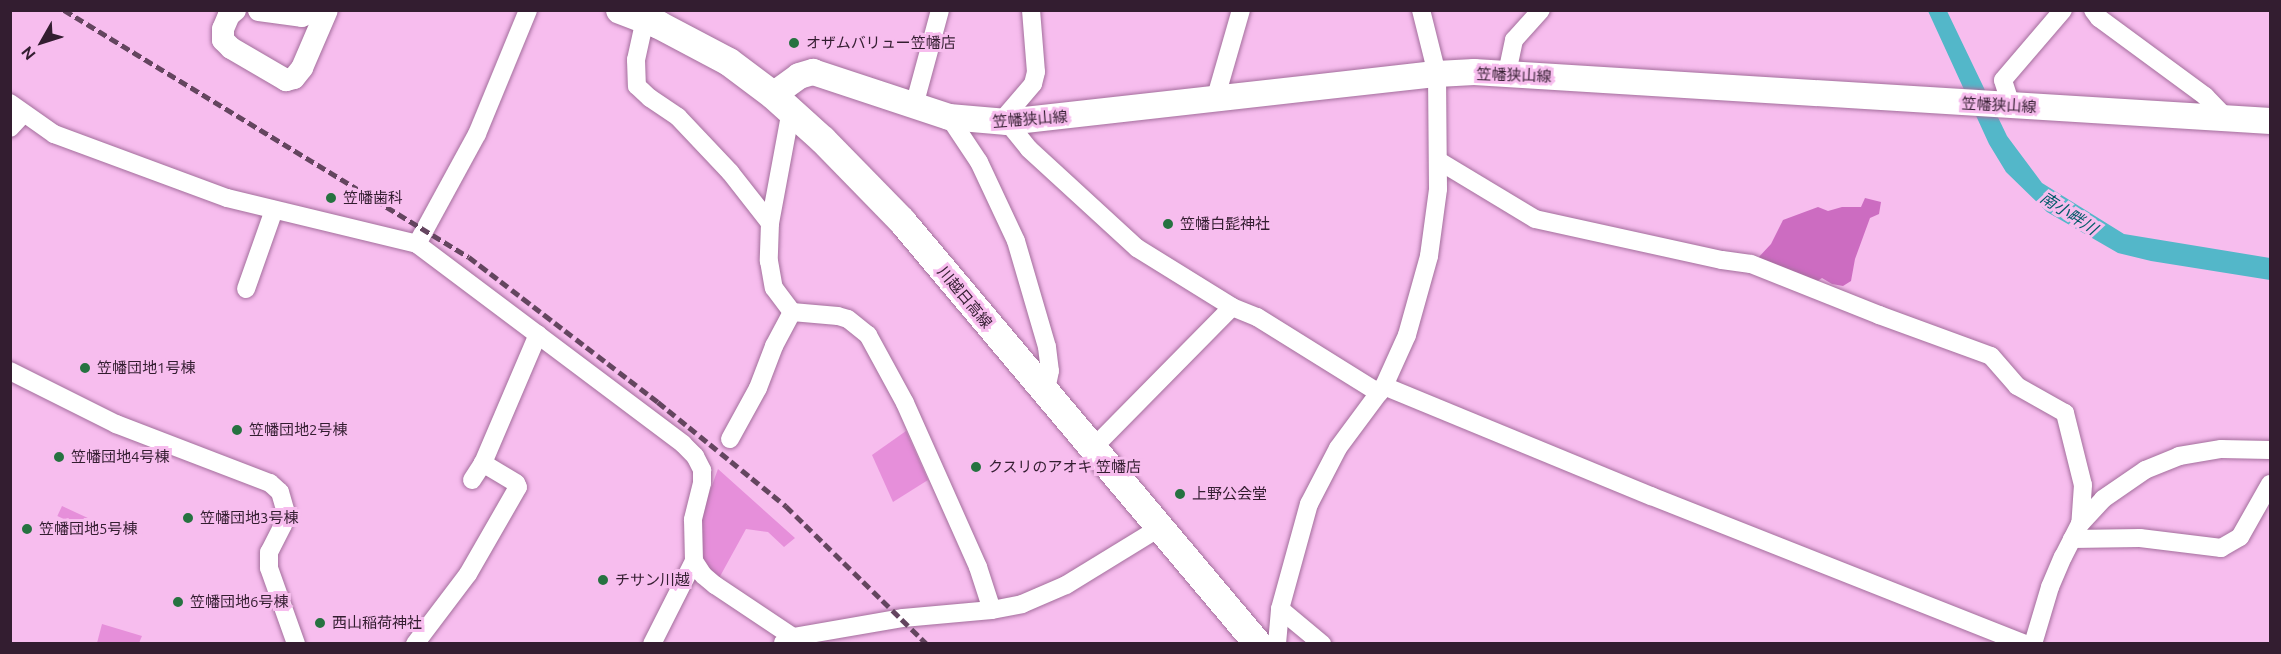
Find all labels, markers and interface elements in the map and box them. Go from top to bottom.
north arrow [12,12,72,72]
place label: オザムバリュー笠幡店 [806,34,956,52]
marker: オザムバリュー笠幡店 [787,36,801,50]
text: N [17,43,39,64]
street label: 笠幡狭山線 [1476,65,1552,85]
street label: 笠幡狭山線 [1961,94,2037,116]
street label: 笠幡狭山線 [992,107,1068,131]
water label: 南小畔川 [2037,188,2101,238]
place label: 笠幡歯科 [343,189,403,207]
marker: 笠幡歯科 [324,191,338,205]
place label: 笠幡白髭神社 [1180,215,1270,233]
marker: 笠幡白髭神社 [1161,217,1175,231]
street label: 川越日高線 [934,262,996,332]
place label: 笠幡団地1号棟 [97,359,195,377]
marker: 笠幡団地1号棟 [78,361,92,375]
place label: 笠幡団地2号棟 [249,421,347,439]
marker: 笠幡団地2号棟 [230,423,244,437]
place label: 笠幡団地4号棟 [71,448,169,466]
marker: 笠幡団地4号棟 [52,450,66,464]
place label: クスリのアオキ 笠幡店 [988,458,1141,476]
marker: クスリのアオキ 笠幡店 [969,460,983,474]
place label: 上野公会堂 [1192,485,1267,503]
marker: 上野公会堂 [1173,487,1187,501]
place label: 笠幡団地3号棟 [200,509,298,527]
marker: 笠幡団地3号棟 [181,511,195,525]
place label: 笠幡団地5号棟 [39,520,137,538]
marker: 笠幡団地5号棟 [20,522,34,536]
place label: チサン川越 [615,571,690,589]
marker: チサン川越 [596,573,610,587]
place label: 笠幡団地6号棟 [190,593,288,611]
marker: 笠幡団地6号棟 [171,595,185,609]
place label: 西山稲荷神社 [332,614,422,632]
marker: 西山稲荷神社 [313,616,327,630]

